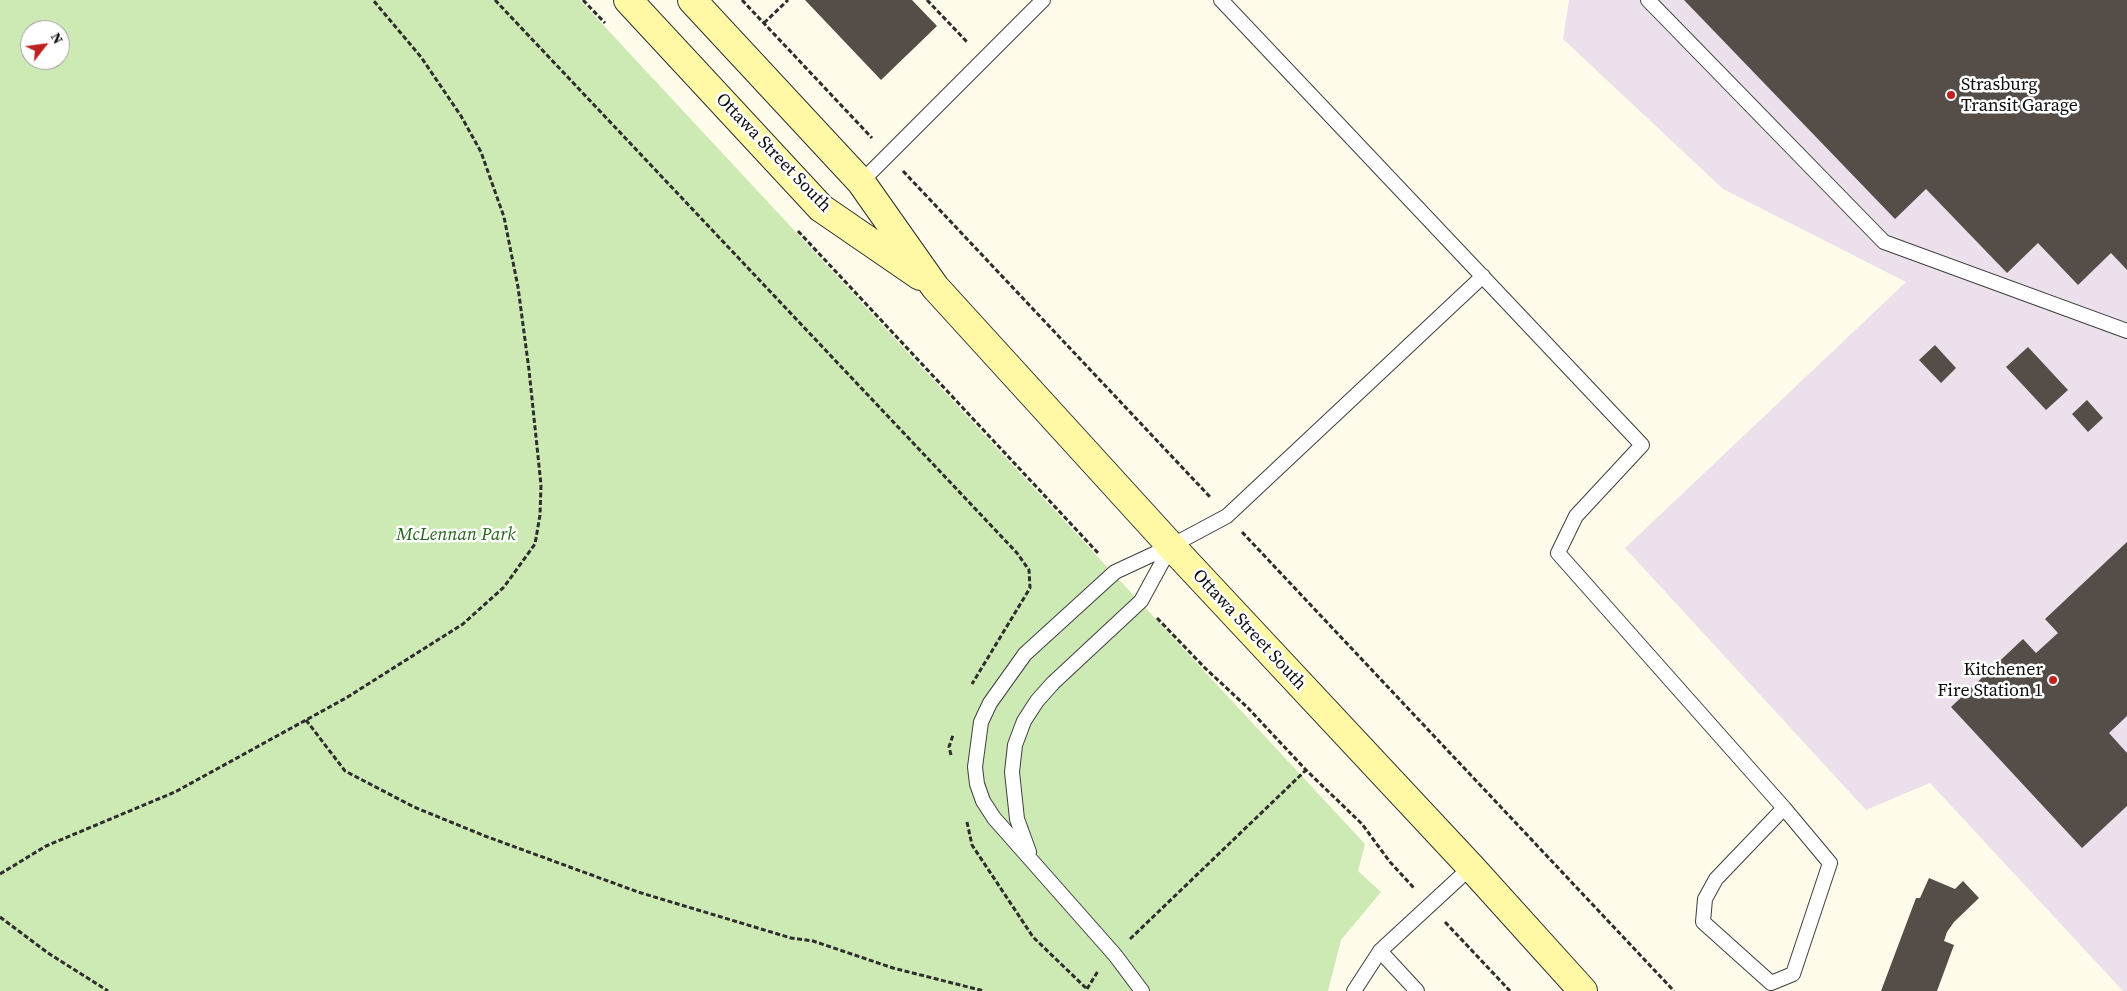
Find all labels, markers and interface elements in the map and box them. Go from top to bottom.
north arrow [20,20,70,70]
text: N [46,29,68,47]
place label: Strasburg Transit Garage [1961,74,2078,116]
street label: Ottawa Street South [711,89,835,217]
marker: Strasburg Transit Garage [1945,89,1957,101]
park label: McLennan Park [396,524,516,546]
street label: Ottawa Street South [1188,565,1310,695]
place label: Kitchener Fire Station 1 [1937,659,2043,702]
marker: Kitchener Fire Station 1 [2047,674,2059,686]

